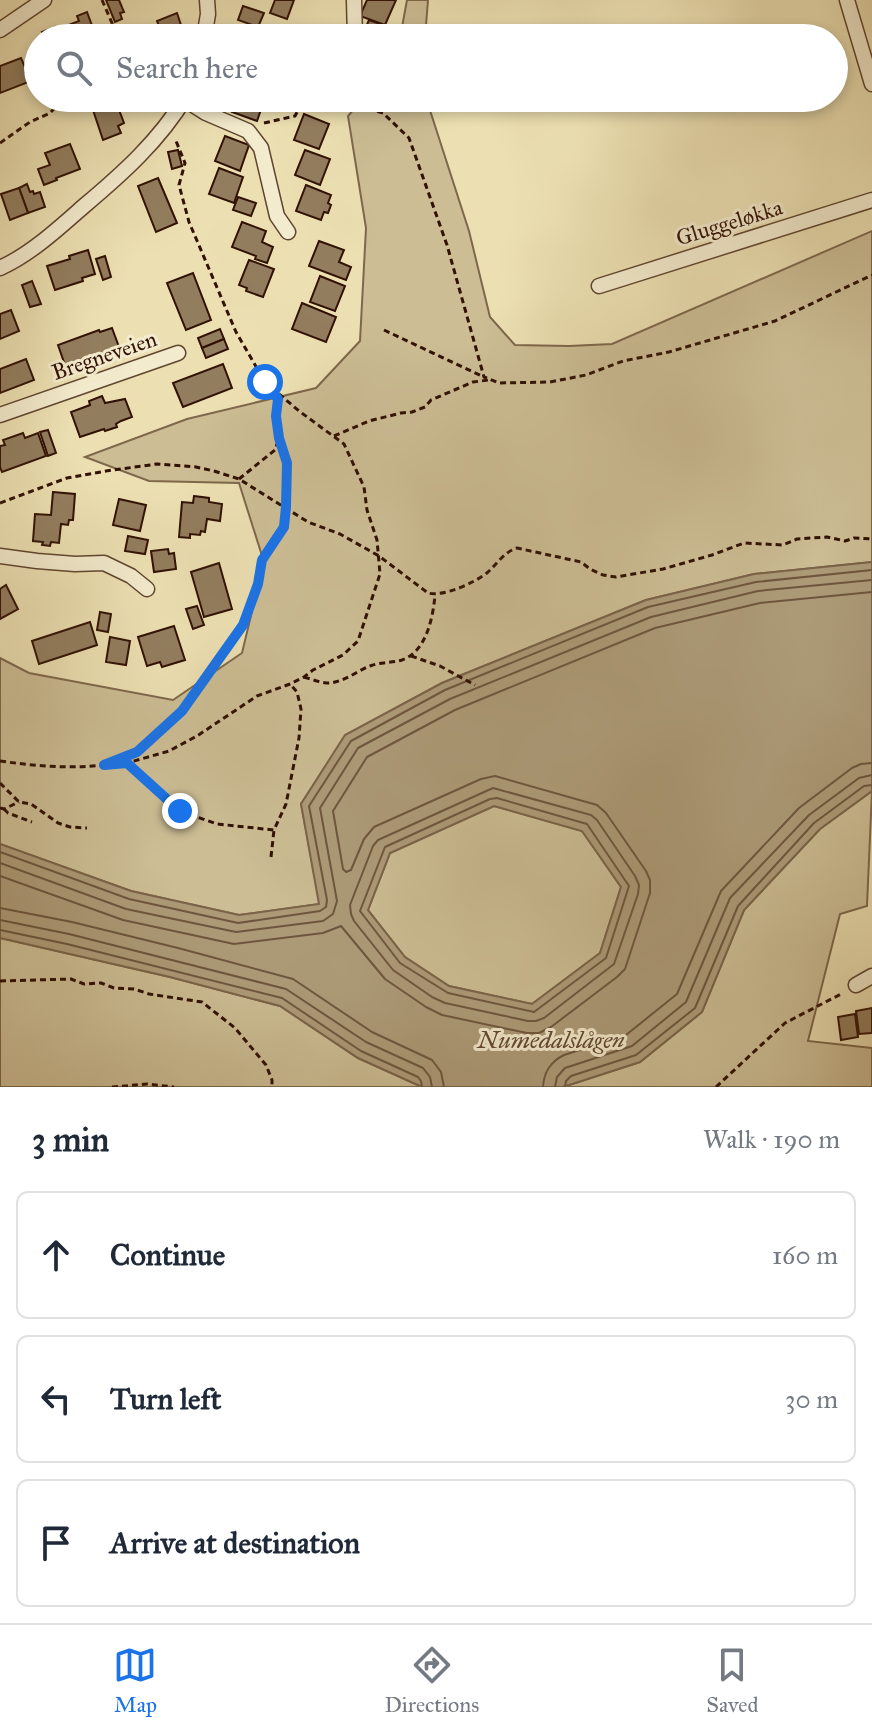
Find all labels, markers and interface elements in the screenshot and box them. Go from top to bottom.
search box [24,24,848,112]
icon: search [52,46,96,90]
text: Search here [116,50,258,86]
street label: Gluggeløkka [673,193,786,251]
street label: Bregneveien [48,325,160,386]
route start [247,364,283,400]
route end [162,793,198,829]
water label: Numedalslågen [475,1025,625,1055]
text: 3 min [32,1119,109,1160]
text: Walk · 190 m [703,1123,840,1155]
icon: ahead [34,1233,78,1277]
text: Continue [110,1237,225,1273]
text: 160 m [772,1239,838,1271]
icon: left [34,1377,78,1421]
text: Turn left [110,1381,221,1417]
text: 30 m [785,1383,838,1415]
icon: arrive [34,1521,78,1565]
text: Arrive at destination [110,1525,360,1561]
tab: Map [113,1643,157,1718]
tab: Directions [384,1643,479,1718]
tab: Saved [706,1643,758,1718]

